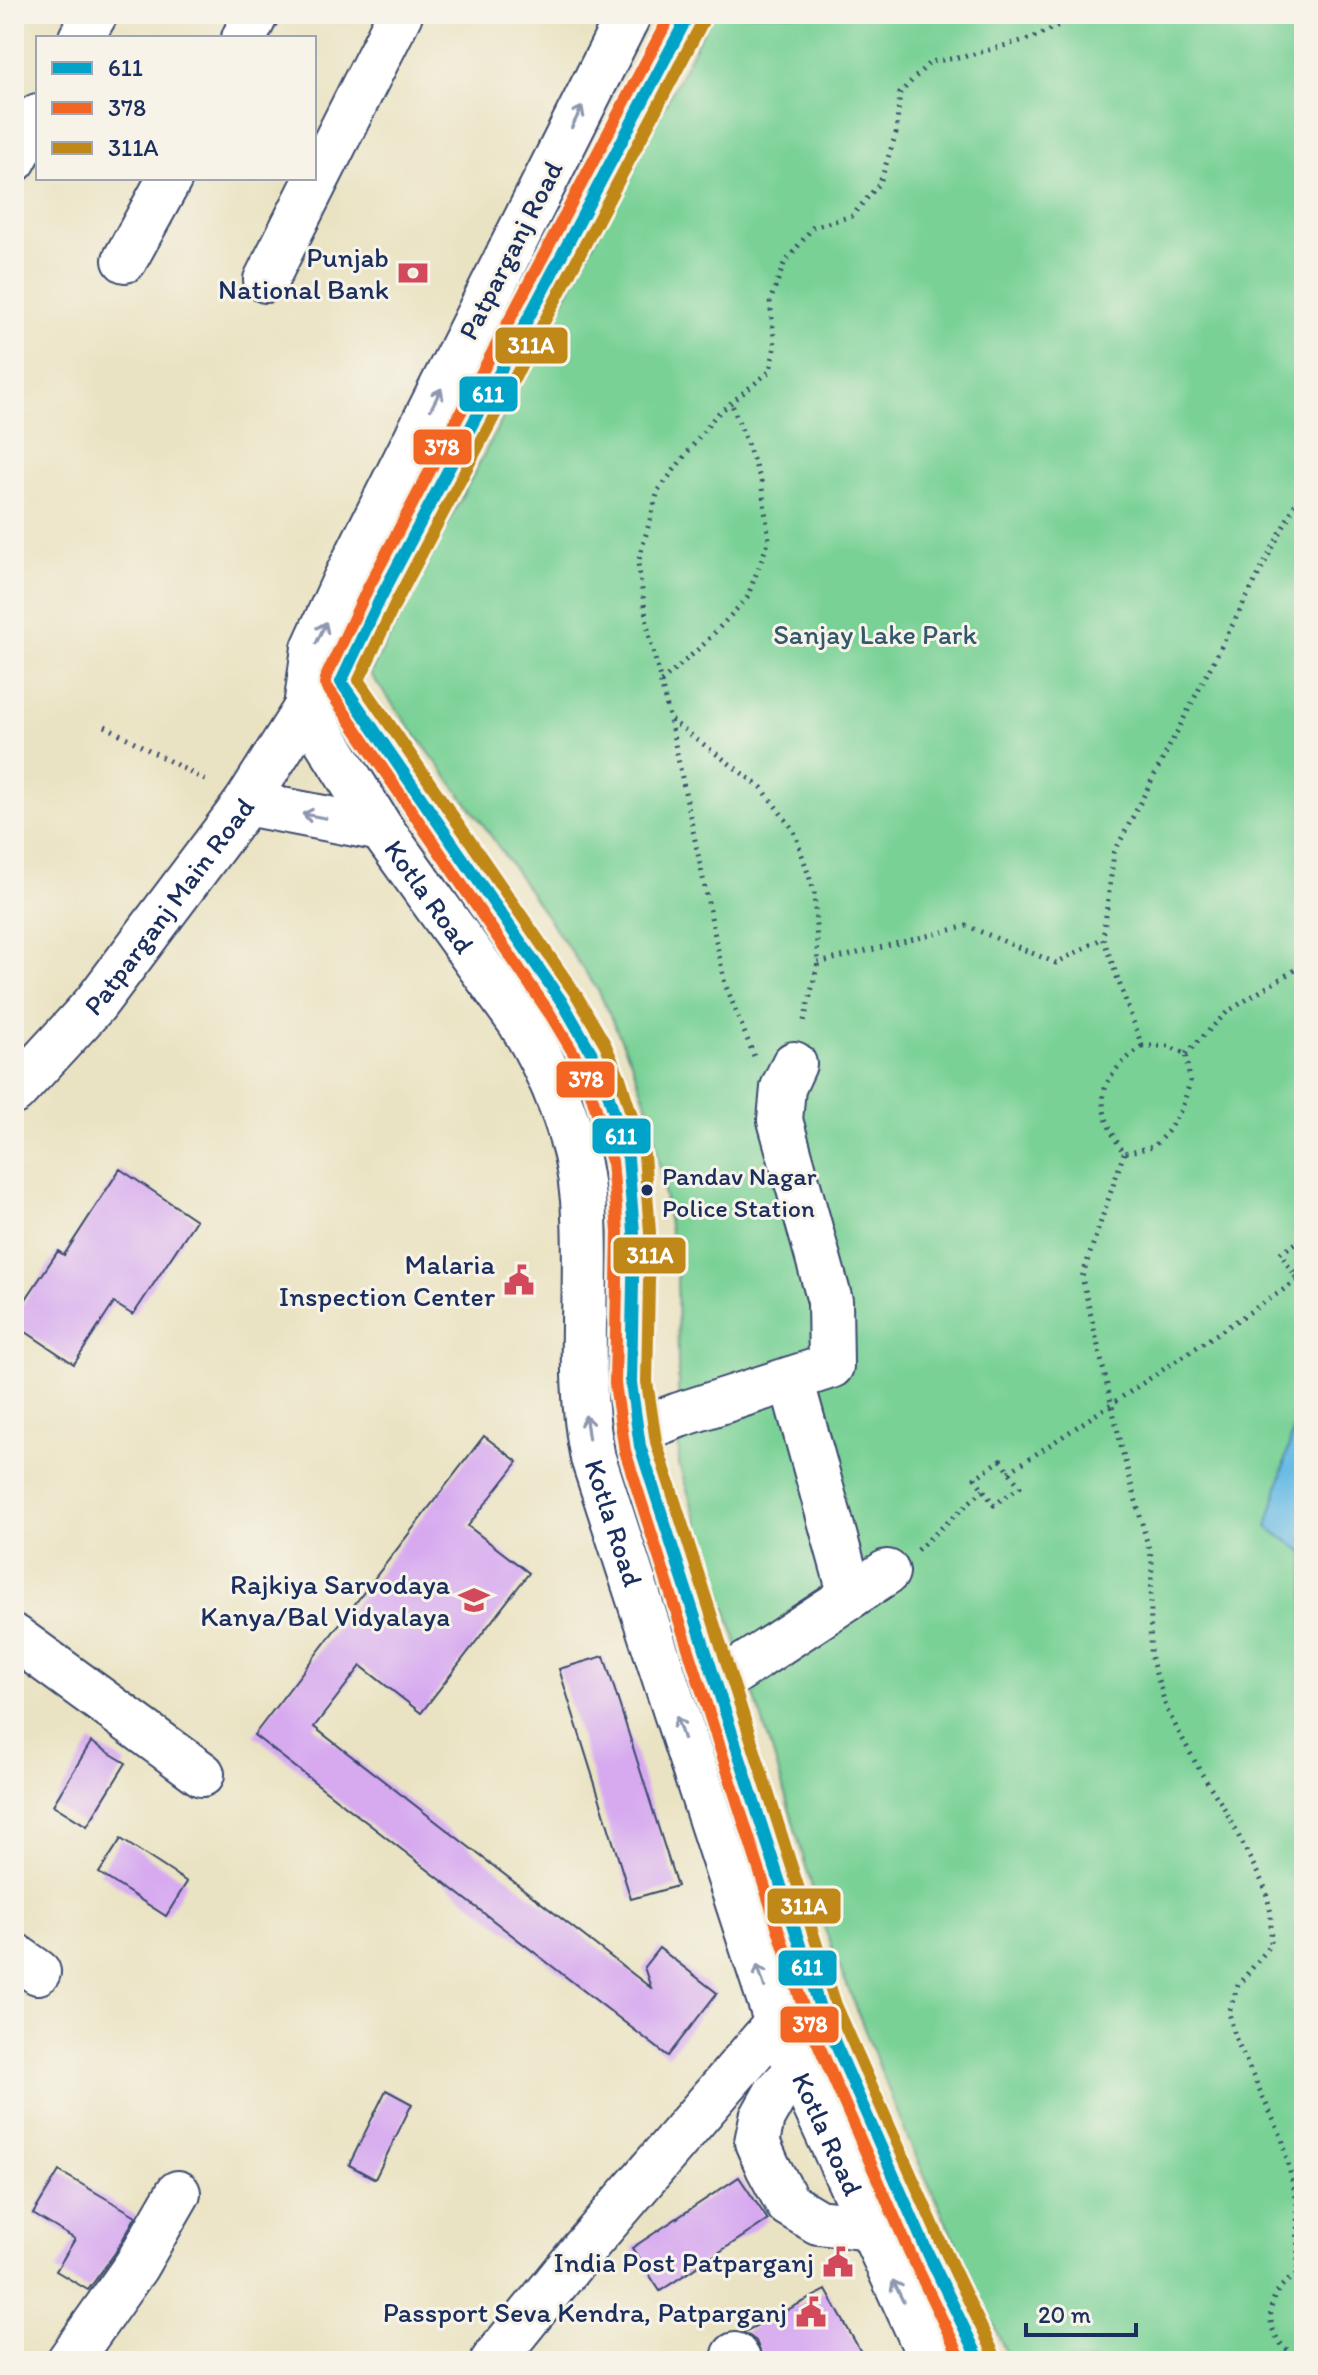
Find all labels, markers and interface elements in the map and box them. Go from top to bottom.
legend [36,36,316,180]
text: 611 [108,53,143,82]
text: 378 [108,93,146,122]
one-way arrow [570,105,585,129]
text: 311A [108,133,159,162]
street label: Patparganj Road [450,154,570,345]
place label: Punjab National Bank [218,240,389,306]
bank icon: Punjab National Bank [396,256,430,290]
line badge: 311A [494,326,569,365]
text: 311A [508,332,555,359]
line badge: 611 [458,375,519,413]
text: 611 [472,381,505,408]
one-way arrow [428,388,444,412]
line badge: 378 [412,428,473,466]
text: 378 [425,434,459,461]
park label: Sanjay Lake Park [773,617,977,651]
one-way arrow [314,621,329,645]
street label: Patparganj Main Road [76,791,261,1022]
one-way arrow [301,807,327,822]
street label: Kotla Road [377,833,482,960]
line badge: 378 [555,1060,616,1099]
text: 378 [569,1066,603,1093]
line badge: 611 [591,1117,652,1155]
text: 611 [605,1123,638,1150]
place label: Pandav Nagar Police Station [662,1160,817,1224]
marker: Pandav Nagar Police Station [639,1182,655,1198]
line badge: 311A [612,1236,687,1275]
text: 311A [627,1242,674,1269]
place label: Malaria Inspection Center [279,1247,495,1313]
public building icon: Malaria Inspection Center [502,1263,536,1297]
one-way arrow [580,1414,595,1441]
street label: Kotla Road [577,1455,651,1591]
place label: Rajkiya Sarvodaya Kanya/Bal Vidyalaya [200,1567,450,1633]
school or university icon: Rajkiya Sarvodaya Kanya/Bal Vidyalaya [457,1583,491,1617]
one-way arrow [672,1716,687,1742]
line badge: 311A [766,1887,842,1925]
text: 311A [781,1893,828,1920]
line badge: 611 [777,1949,838,1987]
text: 611 [791,1954,824,1981]
one-way arrow [752,1963,767,1988]
line badge: 378 [779,2005,840,2044]
text: 378 [793,2011,827,2038]
street label: Kotla Road [785,2067,871,2201]
place label: India Post Patparganj [554,2245,814,2279]
public building icon: India Post Patparganj [821,2245,855,2279]
one-way arrow [890,2279,905,2303]
scale bar [1026,2287,1136,2337]
place label: Passport Seva Kendra, Patparganj [383,2295,787,2329]
public building icon: Passport Seva Kendra, Patparganj [794,2295,828,2329]
text: 20 m [1038,2300,1091,2329]

